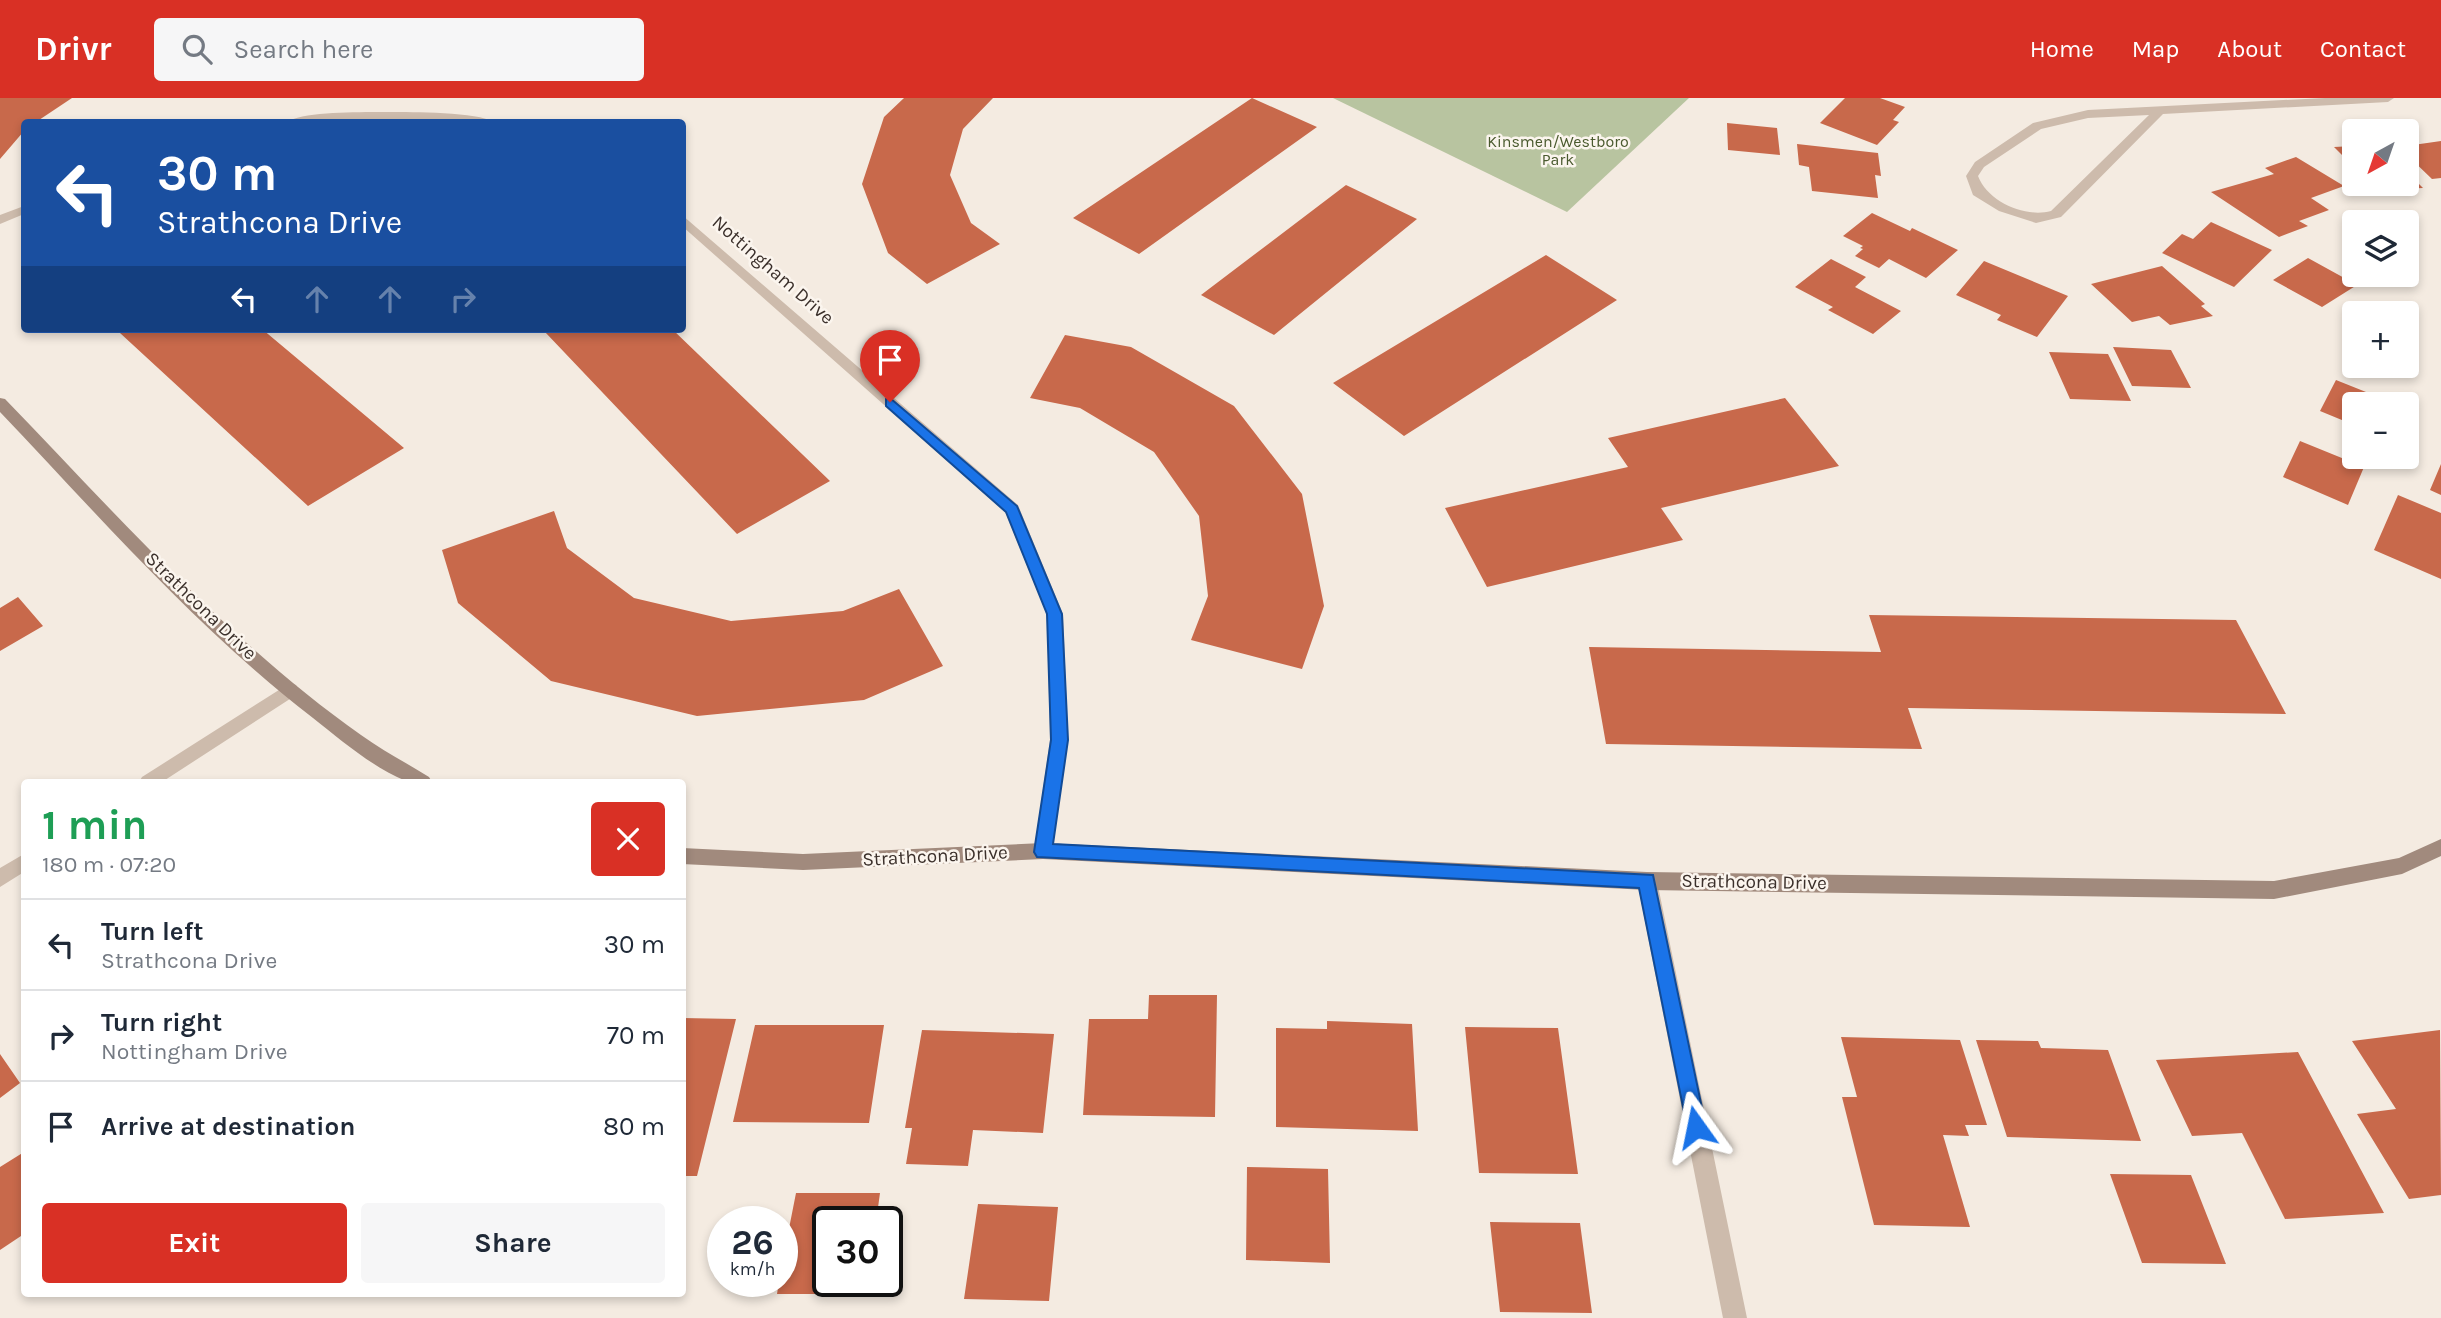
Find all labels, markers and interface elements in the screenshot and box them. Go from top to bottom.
search box [154,18,644,81]
text: Drivr [35,30,112,68]
icon: search [178,30,216,68]
text: Search here [234,34,373,65]
text: Home [2030,35,2094,63]
text: Map [2132,35,2179,63]
text: About [2217,35,2282,63]
text: Contact [2320,35,2406,63]
north arrow [2342,119,2418,196]
map controls [2342,119,2419,469]
park label: Kinsmen/Westboro Park [1487,132,1629,169]
text: 30 m [157,145,277,202]
icon: left [42,147,133,238]
text: Strathcona Drive [157,204,402,241]
button: layers [2342,210,2419,287]
street label: Nottingham Drive [708,211,838,329]
icon: left [225,280,263,318]
icon: ahead [298,280,336,318]
icon: ahead [371,280,409,318]
icon: right [444,280,482,318]
button: + [2342,301,2419,378]
pin [860,330,920,402]
icon: arrive [871,341,909,379]
button: − [2342,392,2419,469]
street label: Strathcona Drive [141,548,261,664]
text: 1 min [42,800,147,850]
button: close [591,802,665,876]
street label: Strathcona Drive [862,841,1008,871]
text: 180 m · 07:20 [42,851,176,878]
street label: Strathcona Drive [1681,870,1827,894]
text: Turn left [101,916,203,947]
icon: left [42,926,80,964]
text: 30 m [604,929,665,960]
text: Strathcona Drive [101,947,277,974]
text: Turn right [101,1007,222,1038]
icon: right [42,1017,80,1055]
text: 70 m [607,1020,665,1051]
text: Nottingham Drive [101,1038,288,1065]
position arrow [1659,1090,1733,1164]
icon: arrive [42,1108,80,1146]
text: Arrive at destination [101,1111,355,1142]
text: 80 m [603,1111,665,1142]
button: Exit [42,1203,347,1283]
button: Share [361,1203,665,1283]
speed limit sign: 30 [812,1206,903,1297]
text: 26 [731,1222,774,1263]
text: km/h [730,1258,775,1280]

